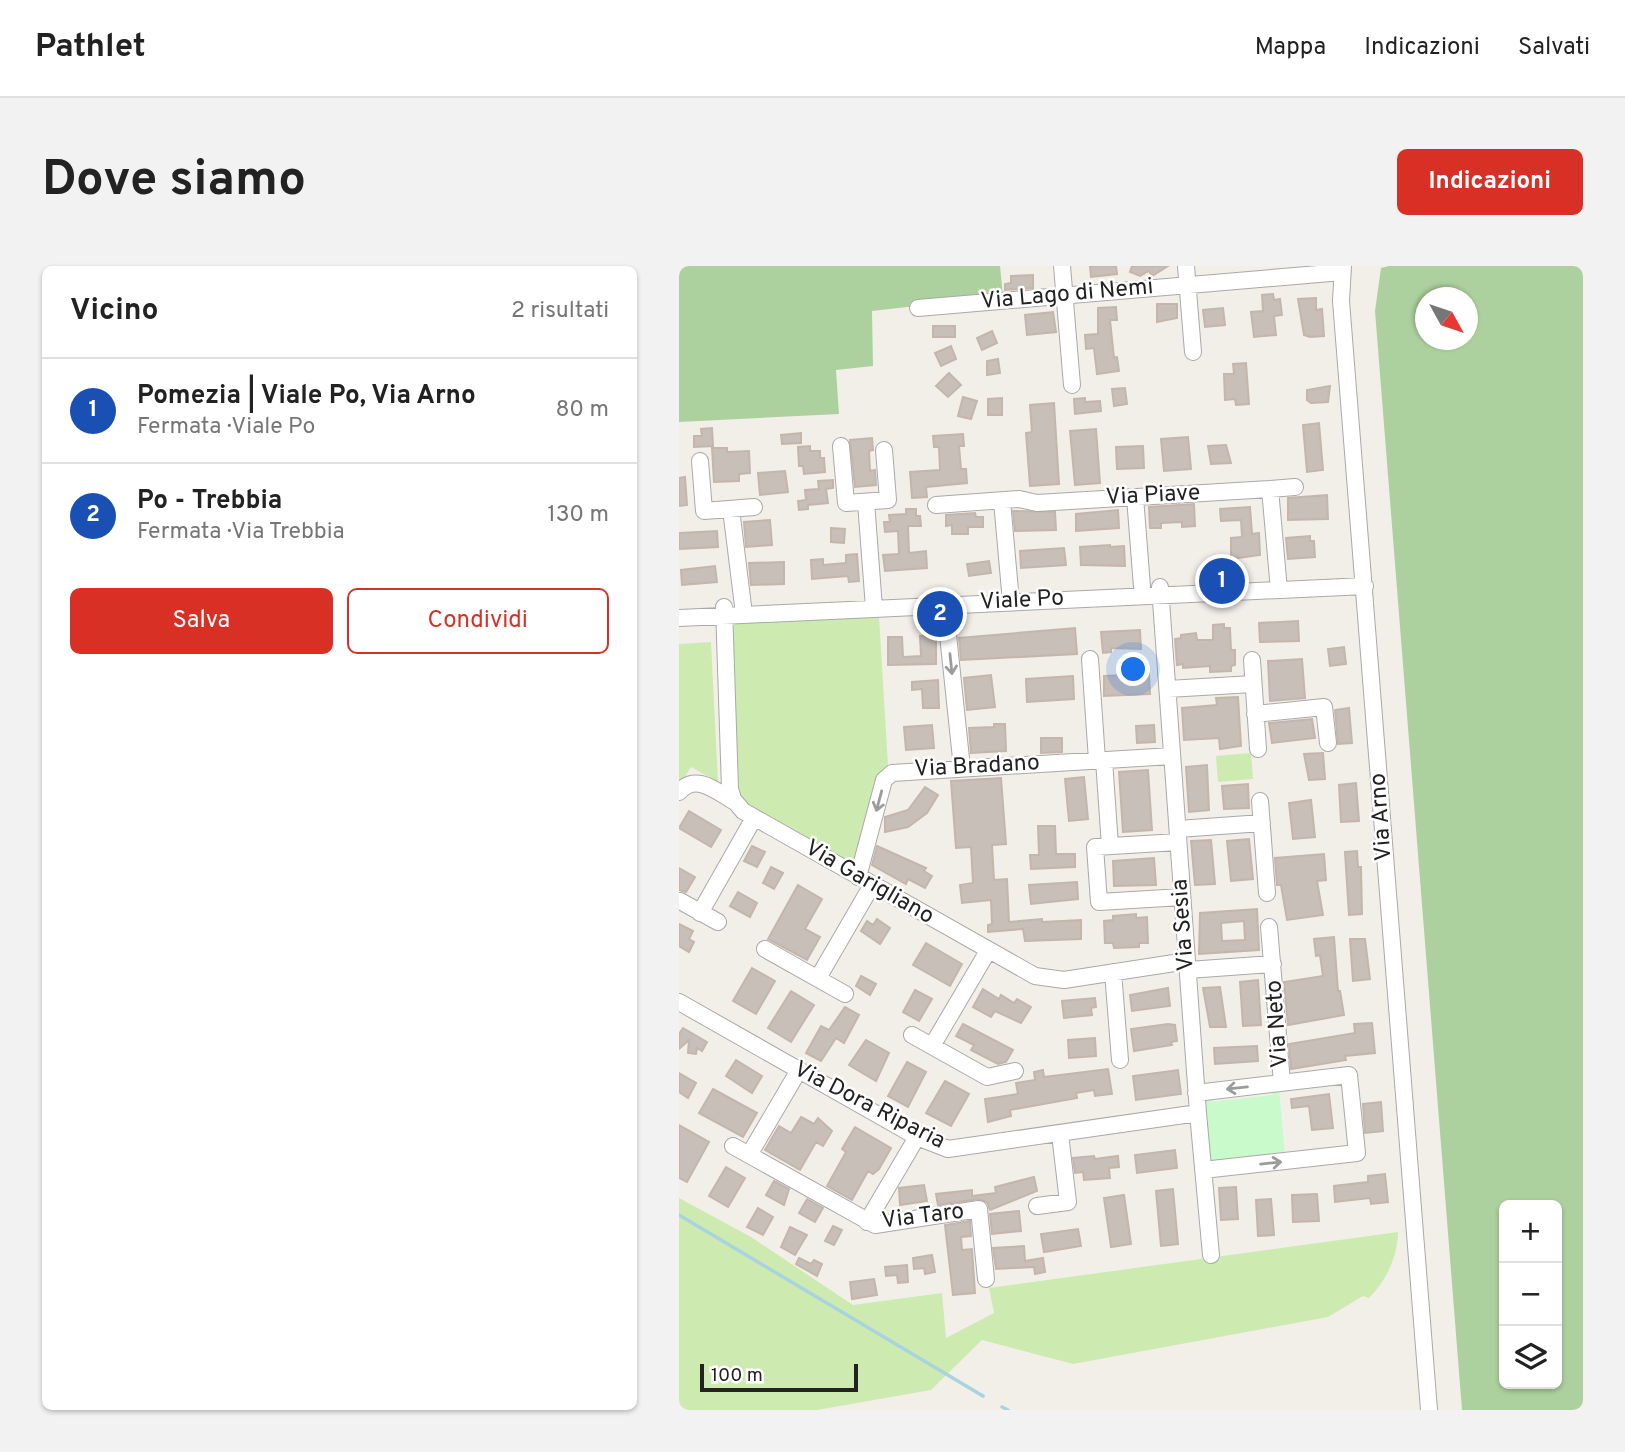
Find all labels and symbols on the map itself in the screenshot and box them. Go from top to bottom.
street label: Via Lago di Nemi [979,273,1155,317]
north arrow [1415,287,1478,350]
street label: Via Piave [1105,479,1201,513]
pin: 1 [1199,555,1245,607]
street label: Viale Po [979,584,1065,618]
pin: 2 [917,588,963,640]
your location [1116,652,1150,686]
one-way arrow [944,653,957,675]
street label: Via Bradano [913,749,1041,785]
street label: Via Arno [1364,772,1400,862]
one-way arrow [872,789,885,811]
street label: Via Garigliano [799,834,939,932]
street label: Via Sesia [1166,878,1202,972]
street label: Via Neto [1260,979,1296,1069]
street label: Via Dora Riparia [788,1055,950,1157]
one-way arrow [1227,1082,1249,1095]
one-way arrow [1259,1156,1282,1169]
street label: Via Taro [880,1198,966,1236]
scale bar [700,1361,857,1393]

